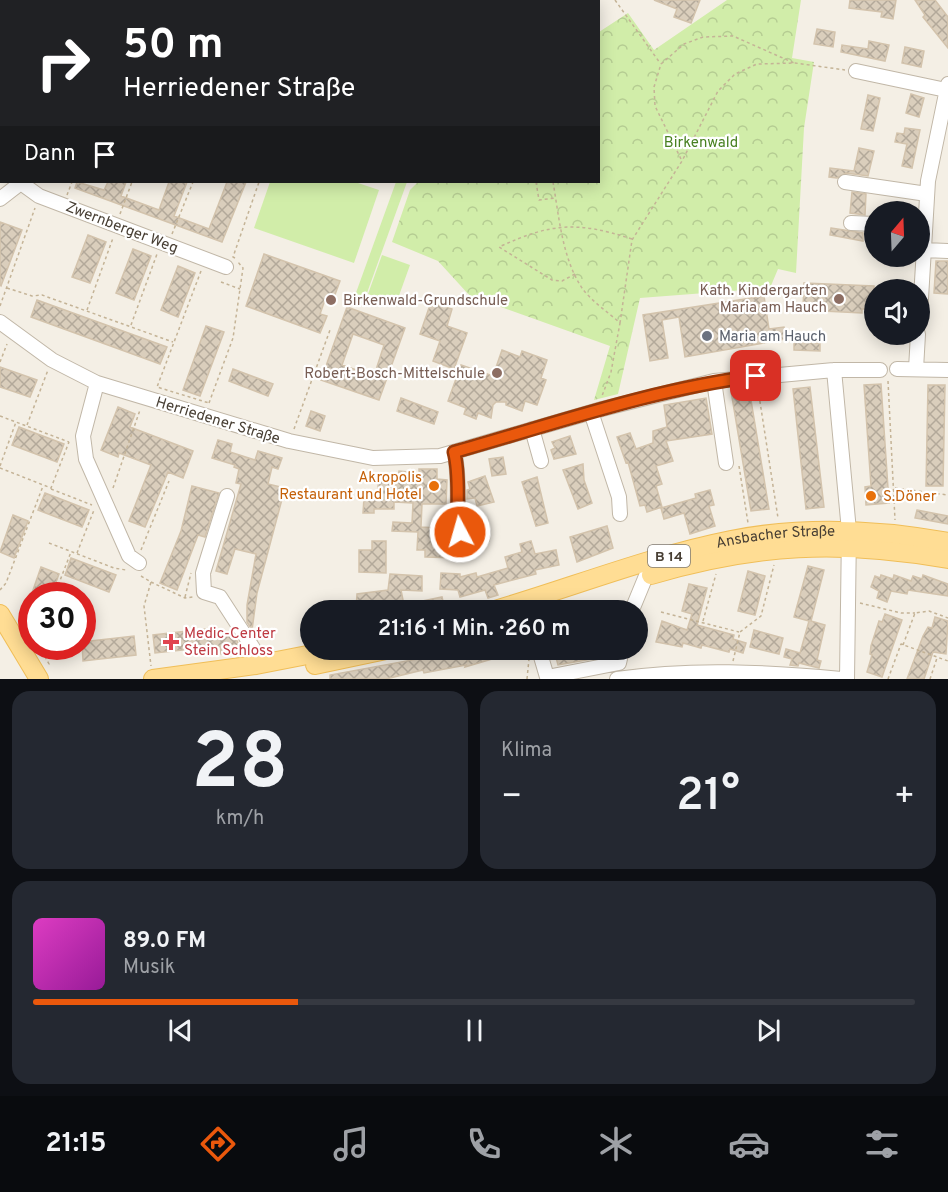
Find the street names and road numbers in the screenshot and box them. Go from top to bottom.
street label: Zwernberger Weg [62,198,180,259]
street label: Herriedener Straße [153,393,282,449]
street label: Ansbacher Straße [714,523,835,554]
road number: B 14 [648,545,690,567]

